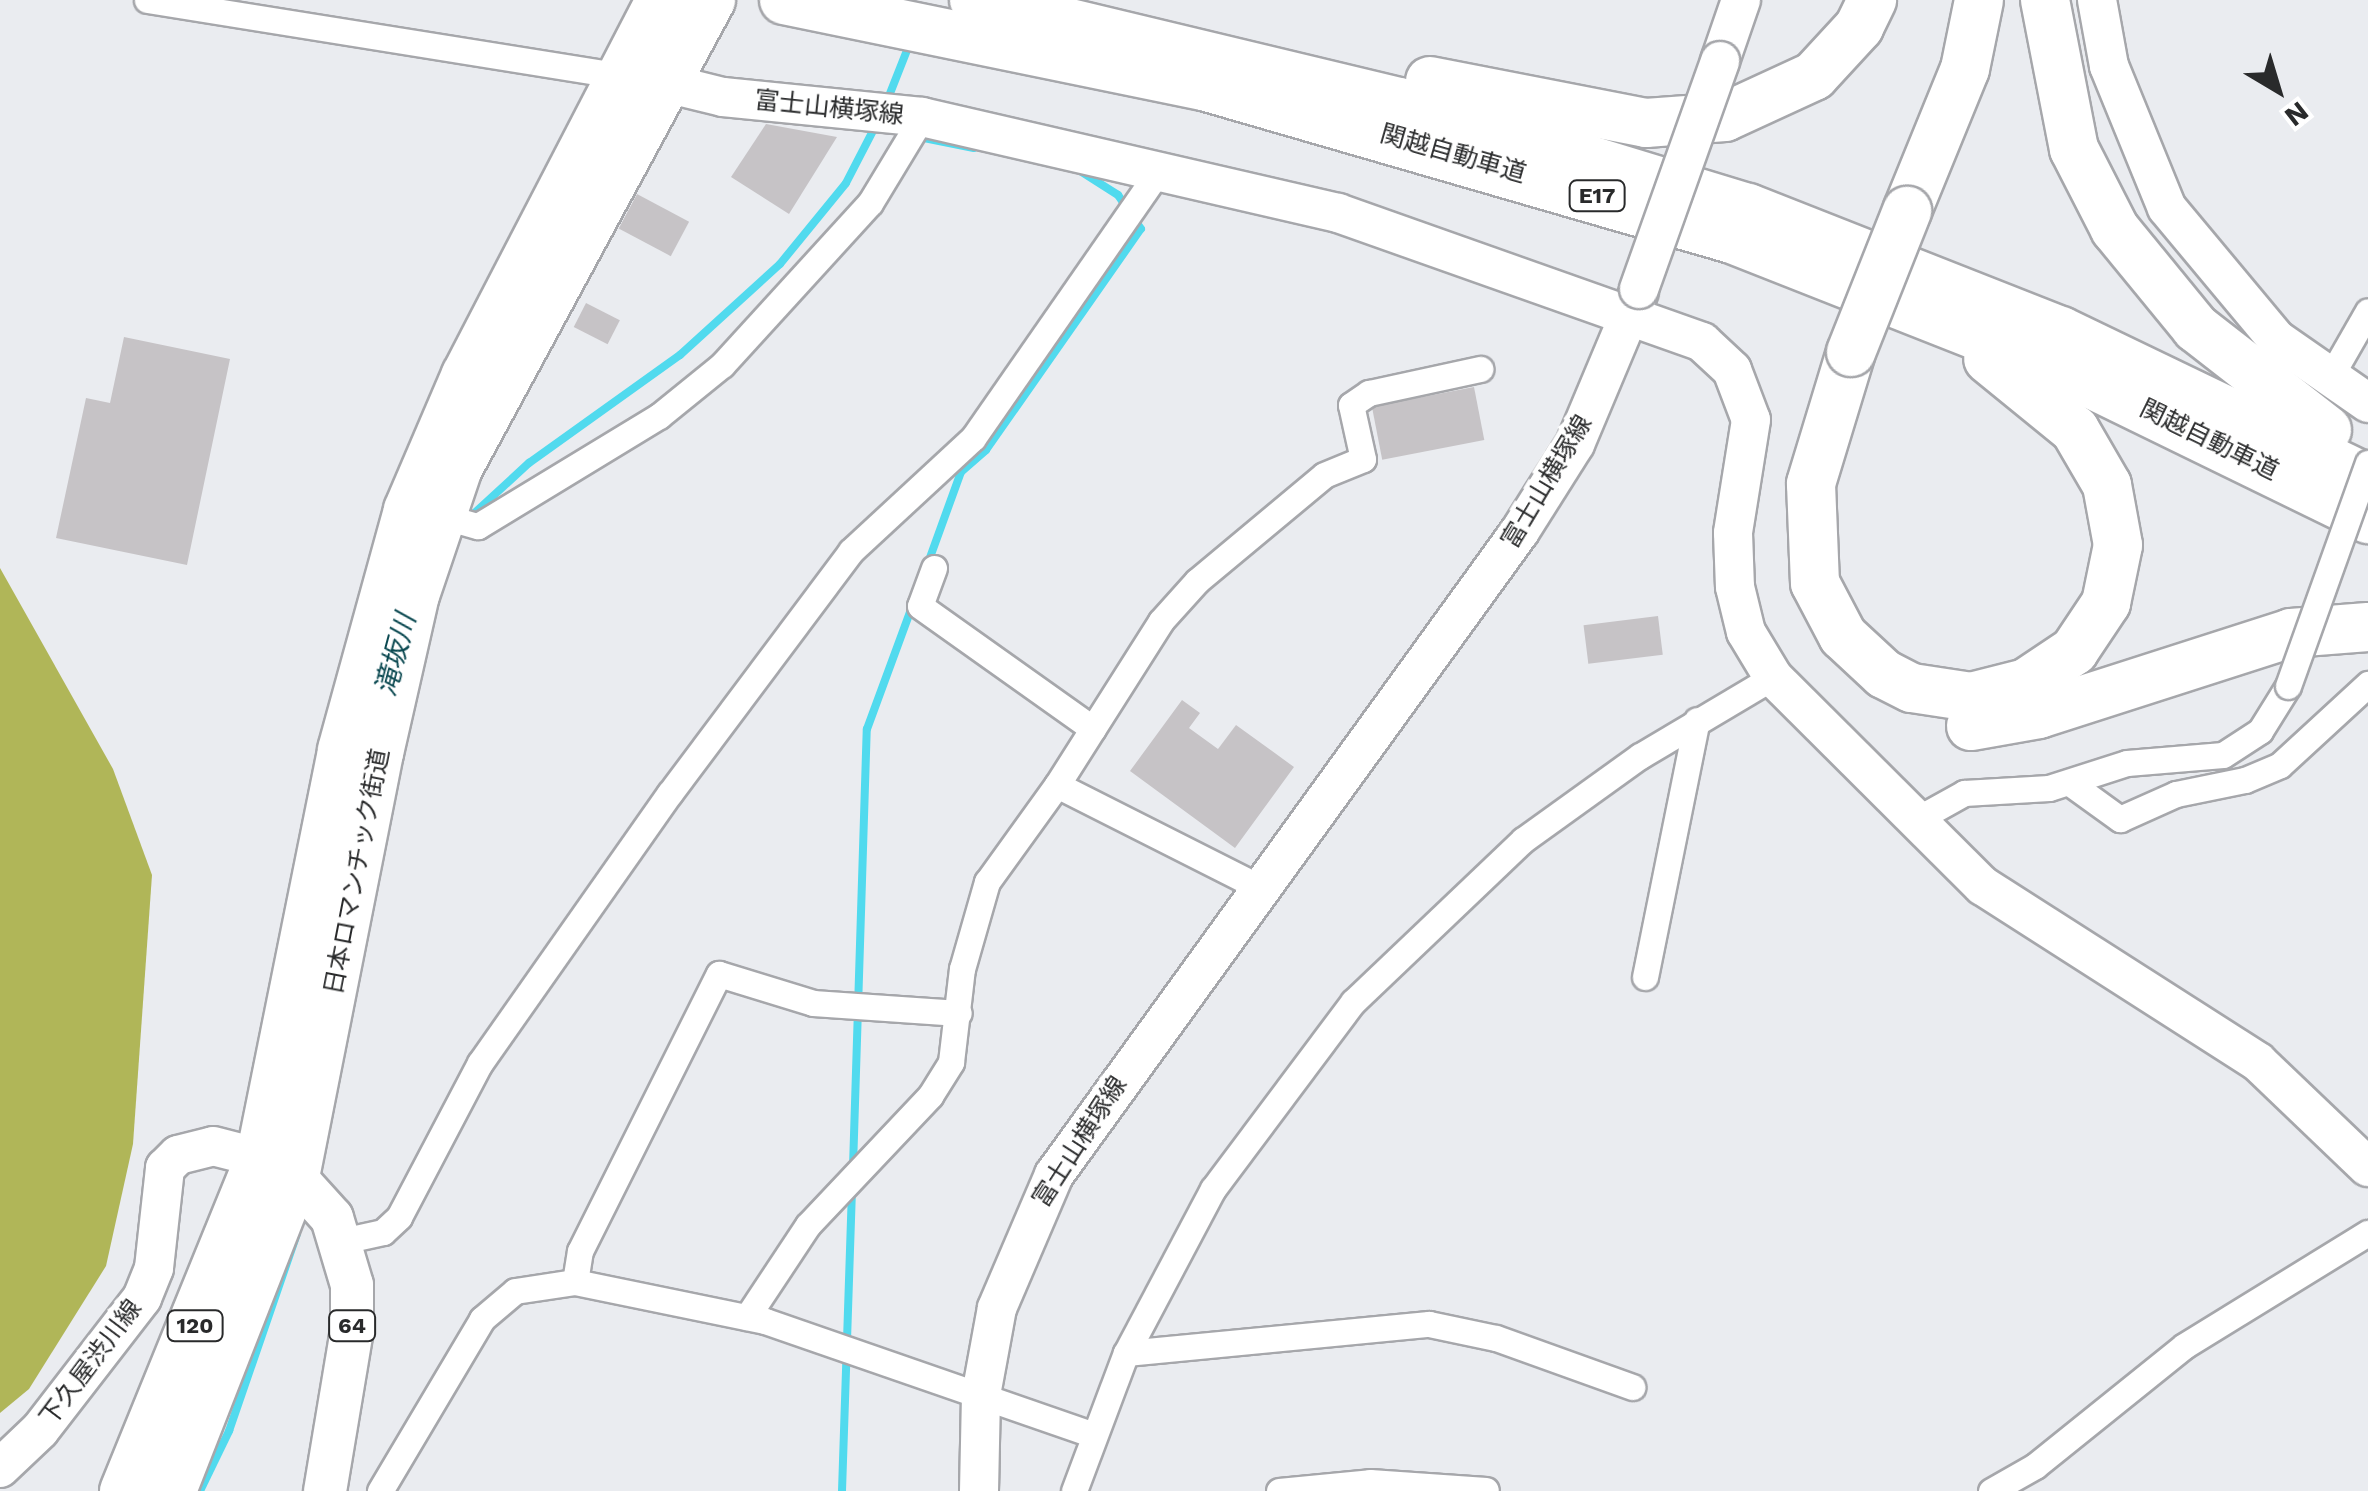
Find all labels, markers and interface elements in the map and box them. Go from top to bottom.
north arrow [2228,40,2328,140]
street label: 富士山横塚線 [753,85,905,131]
text: N [2278,95,2315,133]
street label: 関越自動車道 [1377,119,1529,189]
road number: E17 [1567,179,1627,213]
street label: 関越自動車道 [2135,394,2283,486]
street label: 富士山横塚線 [1496,410,1598,554]
water label: 滝坂川 [369,610,423,700]
street label: 日本ロマンチック街道 [318,746,396,998]
street label: 富士山横塚線 [1027,1071,1133,1213]
street label: 下久屋渋川線 [34,1294,148,1432]
road number: 120 [165,1309,225,1343]
road number: 64 [327,1309,377,1343]

